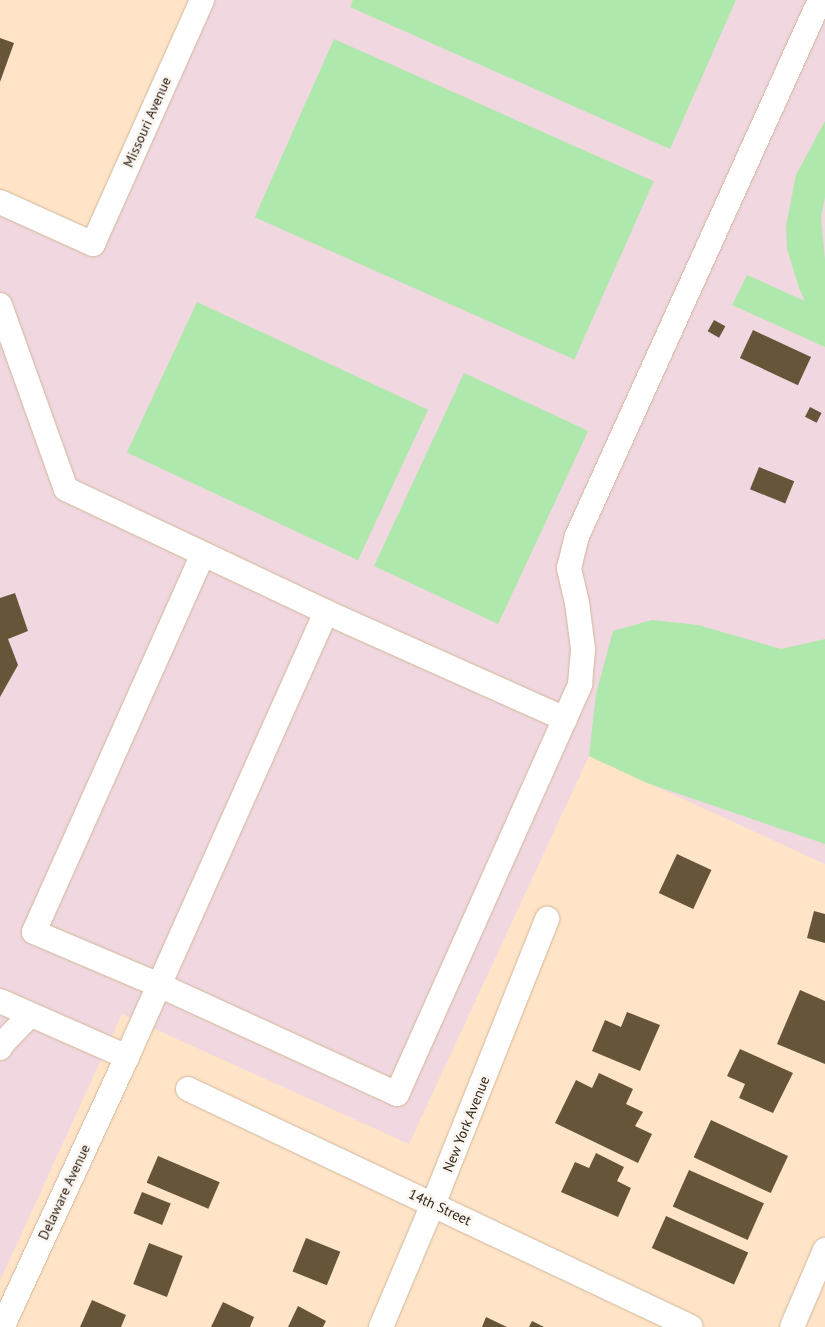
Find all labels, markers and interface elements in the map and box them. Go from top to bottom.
street label: Missouri Avenue [119,74,175,170]
street label: New York Avenue [439,1073,493,1175]
street label: Delaware Avenue [34,1141,94,1243]
street label: 14th Street [406,1185,474,1229]

